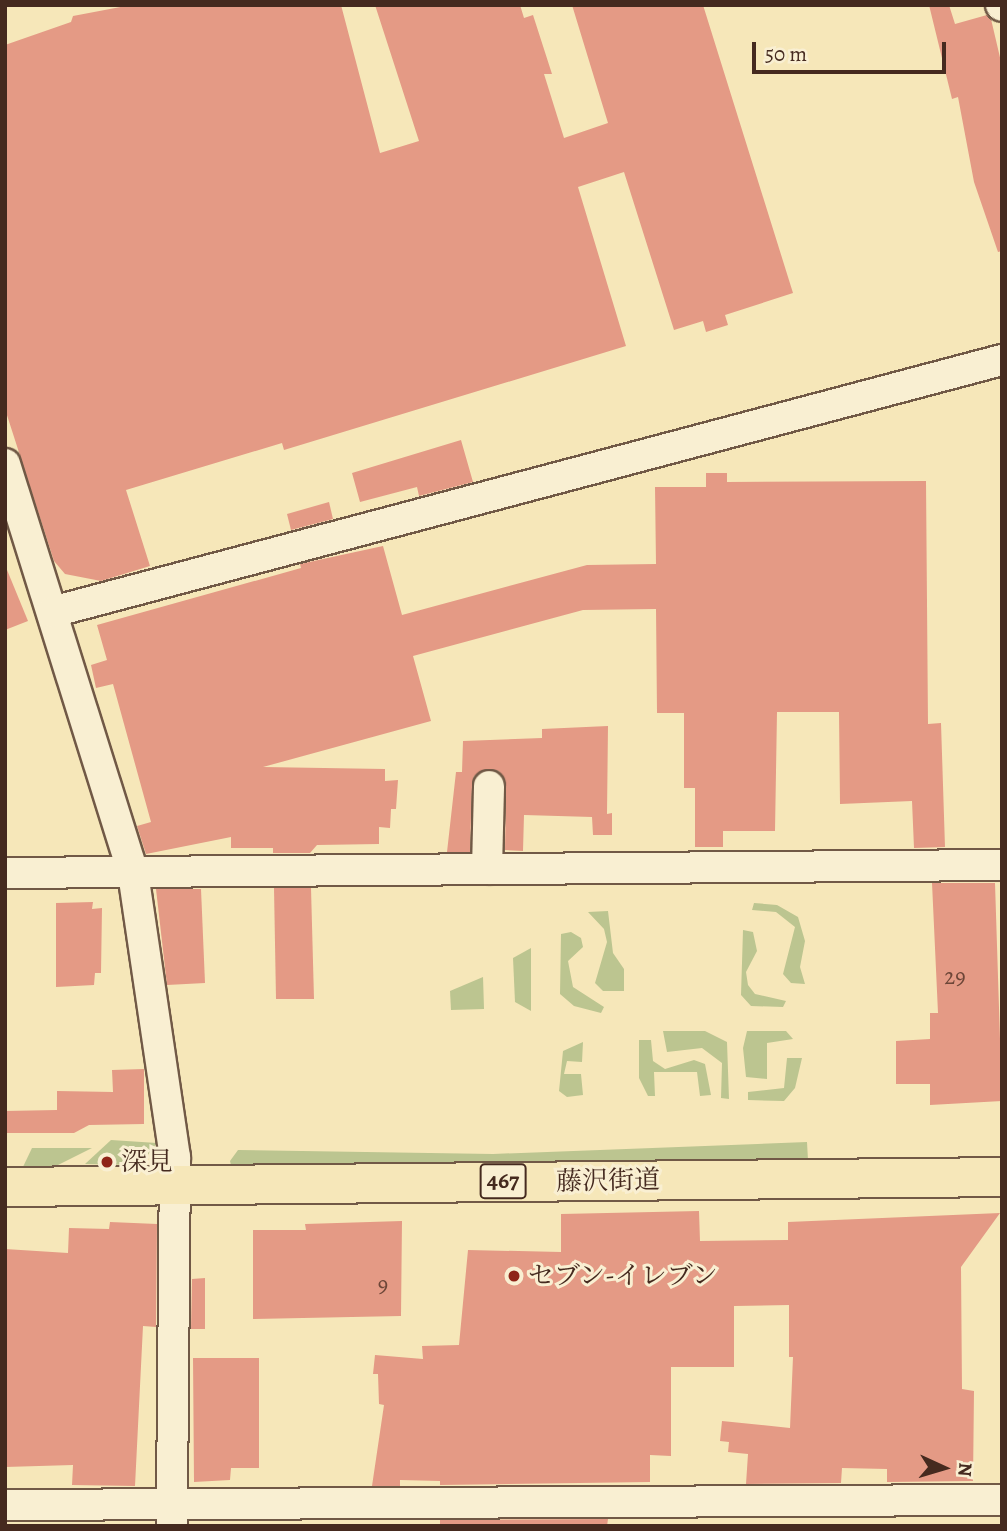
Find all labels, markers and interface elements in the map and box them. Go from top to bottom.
scale bar [755,28,949,72]
text: 50 m [765,40,807,68]
house number: 29 [944,963,966,991]
place label: 深見 [121,1146,173,1178]
marker: 深見 [99,1154,115,1170]
road number: 467 [478,1161,528,1202]
street label: 藤沢街道 [556,1164,660,1198]
place label: セブン-イレブン [528,1260,720,1292]
marker: セブン-イレブン [506,1268,522,1284]
house number: 9 [378,1271,388,1299]
north arrow [909,1433,979,1503]
text: N [951,1462,978,1477]

